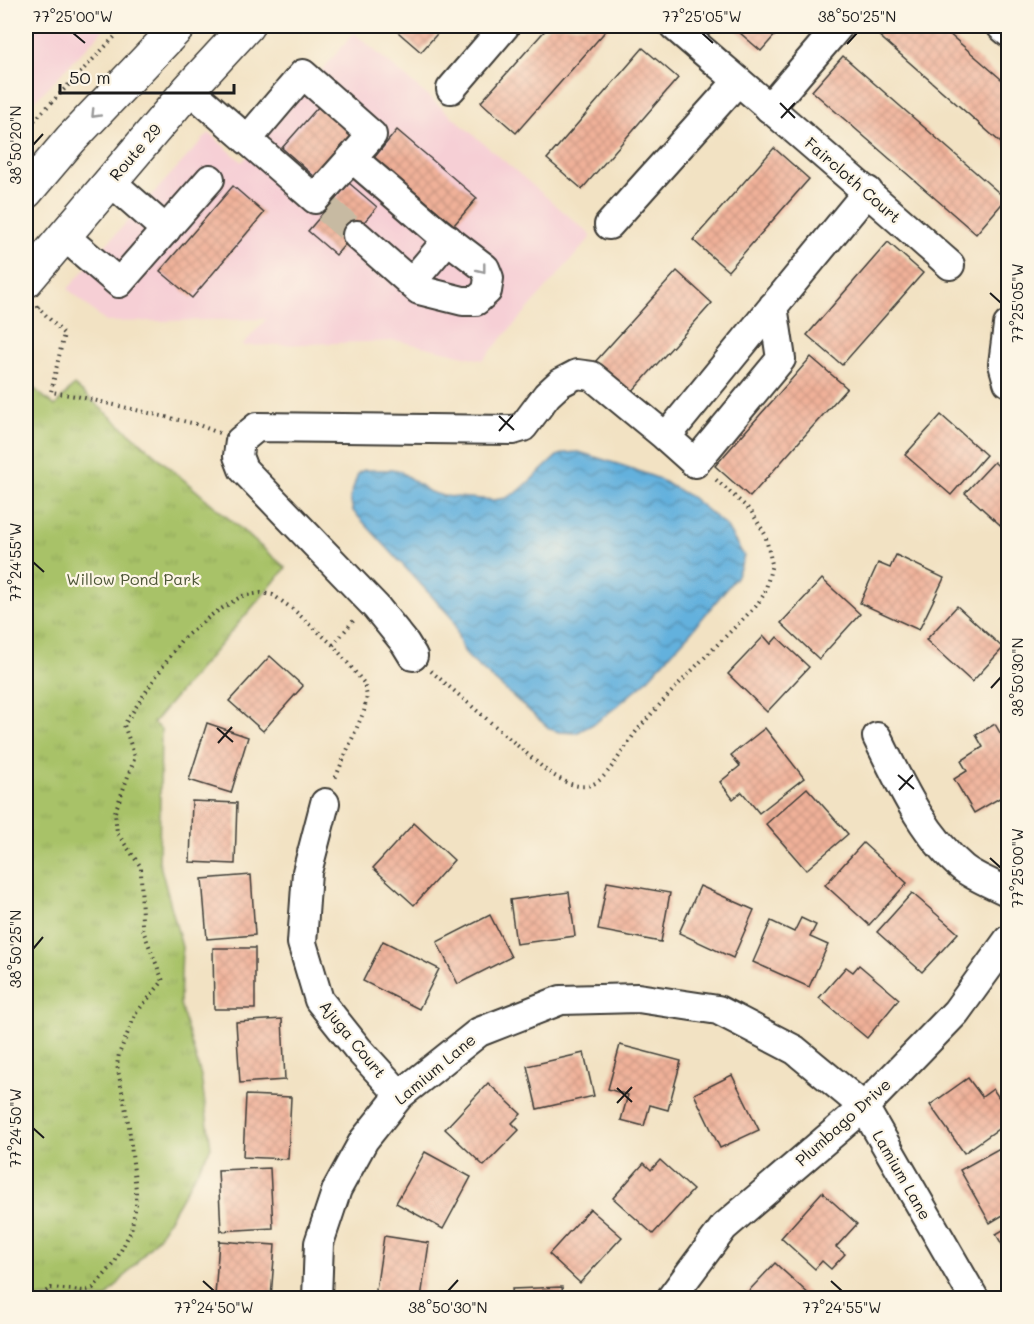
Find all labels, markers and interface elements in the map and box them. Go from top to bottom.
text: 77°25'00"W [33,6,113,26]
text: 77°25'05"W [662,6,742,26]
text: 38°50'25"N [818,6,896,26]
scale bar [60,57,234,95]
text: 50 m [69,65,111,89]
text: 38°50'20"N [5,106,25,184]
one-way arrow [92,106,103,117]
street label: Route 29 [104,119,165,185]
street label: Faircloth Court [801,132,906,227]
one-way arrow [475,262,486,273]
text: 77°25'05"W [1007,263,1027,343]
text: 77°24'55"W [5,523,25,601]
park label: Willow Pond Park [66,568,200,589]
text: 38°50'30"N [1007,637,1027,717]
text: 77°25'00"W [1007,828,1027,908]
text: 38°50'25"N [5,910,25,988]
street label: Ajuga Court [316,995,391,1082]
street label: Lamium Lane [390,1028,480,1109]
street label: Plumbago Drive [790,1073,895,1170]
text: 77°24'50"W [5,1088,25,1168]
street label: Lamium Lane [868,1126,936,1223]
text: 77°24'50"W [174,1297,254,1317]
text: 38°50'30"N [408,1297,488,1317]
text: 77°24'55"W [803,1297,881,1317]

